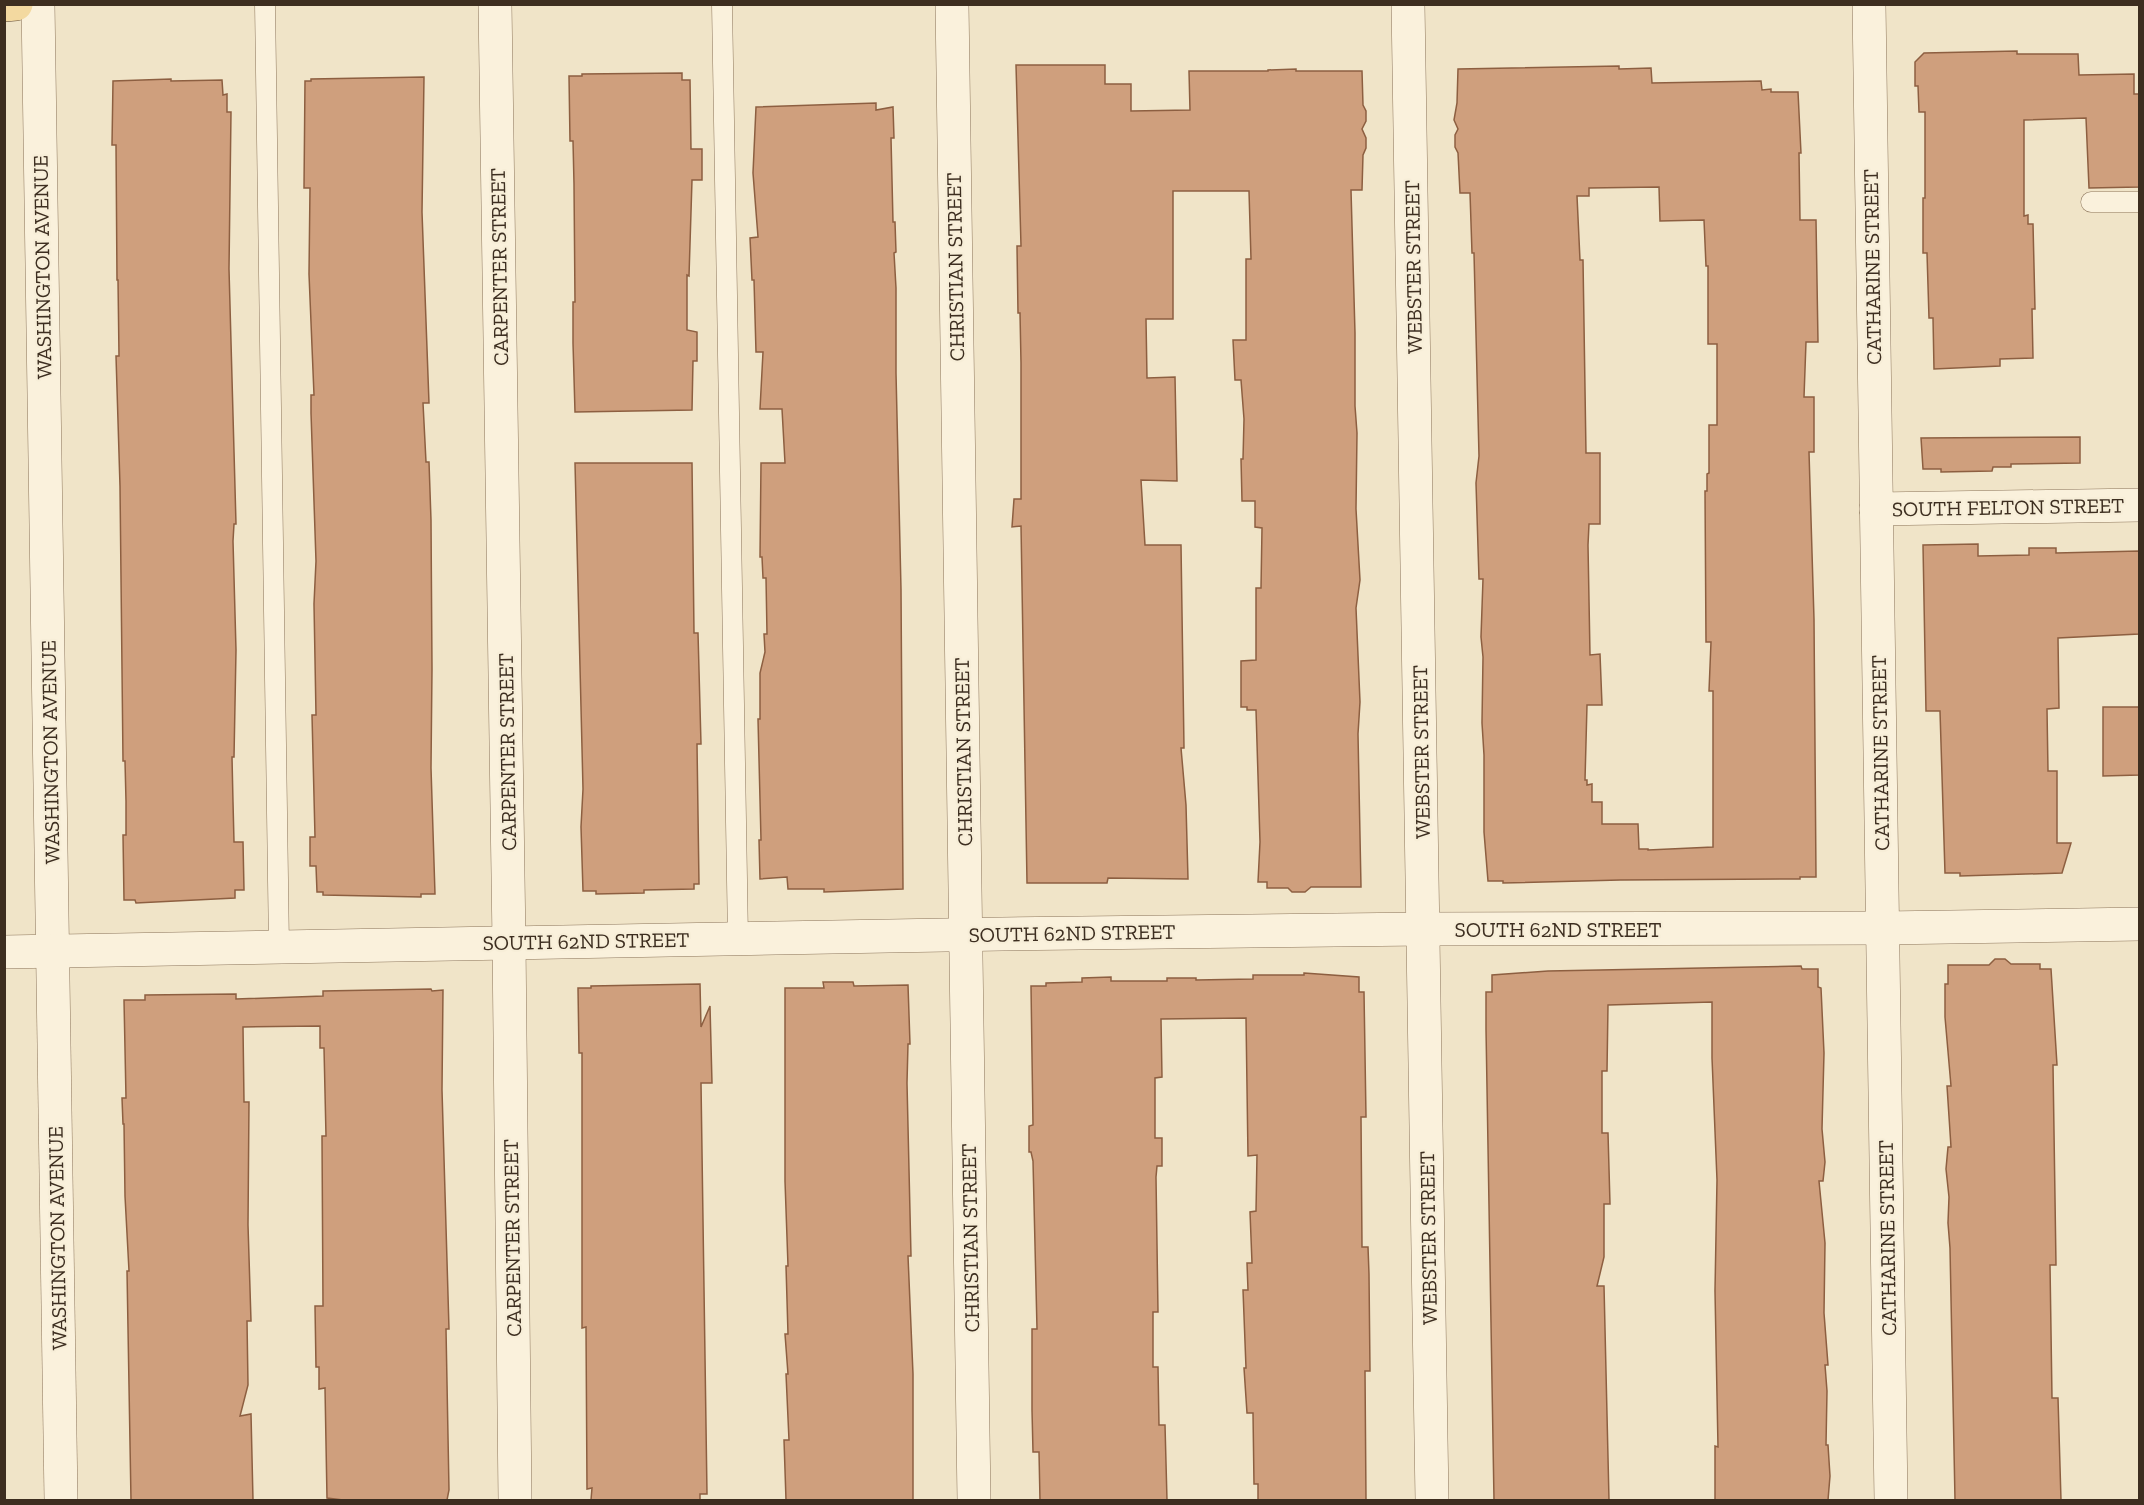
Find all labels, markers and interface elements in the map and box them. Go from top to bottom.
street label: WASHINGTON AVENUE [28,155,56,379]
street label: CARPENTER STREET [485,168,513,366]
street label: CATHARINE STREET [1858,169,1886,365]
street label: CHRISTIAN STREET [941,172,969,362]
street label: WEBSTER STREET [1399,180,1427,354]
street label: SOUTH FELTON STREET [1892,492,2124,522]
street label: WASHINGTON AVENUE [36,640,64,864]
street label: CARPENTER STREET [493,653,521,851]
street label: CATHARINE STREET [1866,655,1894,851]
street label: CHRISTIAN STREET [949,657,977,847]
street label: WEBSTER STREET [1407,665,1435,839]
street label: SOUTH 62ND STREET [1455,917,1661,942]
street label: SOUTH 62ND STREET [968,919,1176,947]
street label: SOUTH 62ND STREET [482,927,690,955]
street label: WASHINGTON AVENUE [43,1126,71,1350]
street label: CARPENTER STREET [498,1139,526,1337]
street label: CATHARINE STREET [1873,1140,1901,1336]
street label: CHRISTIAN STREET [956,1143,984,1333]
street label: WEBSTER STREET [1414,1151,1442,1325]

